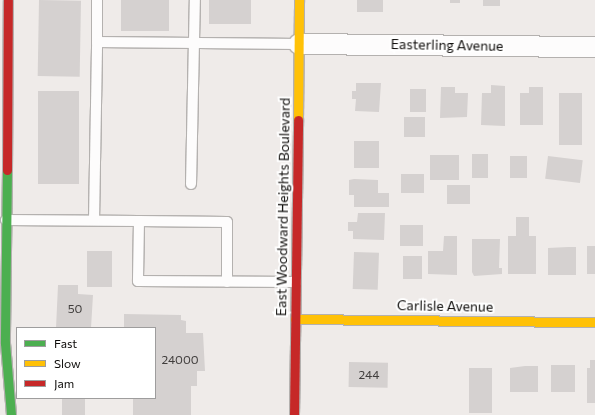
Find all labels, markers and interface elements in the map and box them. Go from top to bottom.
street label: Easterling Avenue [391,36,503,54]
street label: East Woodward Heights Boulevard [273,98,293,316]
street label: Carlisle Avenue [397,297,493,315]
house number: 50 [68,302,82,316]
legend [16,327,156,399]
text: Fast [54,336,77,350]
house number: 24000 [161,353,199,367]
text: Slow [54,356,81,370]
house number: 244 [359,368,379,382]
text: Jam [54,376,74,390]

